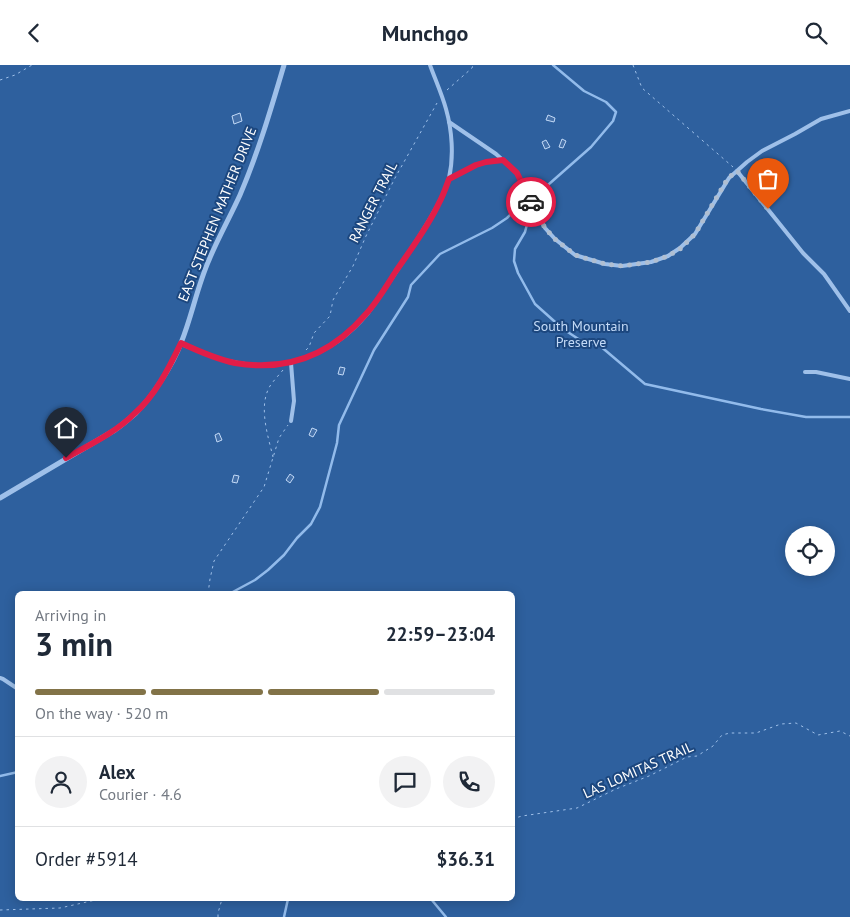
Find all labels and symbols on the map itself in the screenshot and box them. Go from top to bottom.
street label: EAST STEPHEN MATHER DRIVE [174,124,260,304]
street label: RANGER TRAIL [345,158,401,246]
pin [747,158,789,209]
courier [506,177,556,227]
park label: South Mountain Preserve [533,317,629,351]
pin [45,407,87,458]
street label: LAS LOMITAS TRAIL [580,738,696,802]

